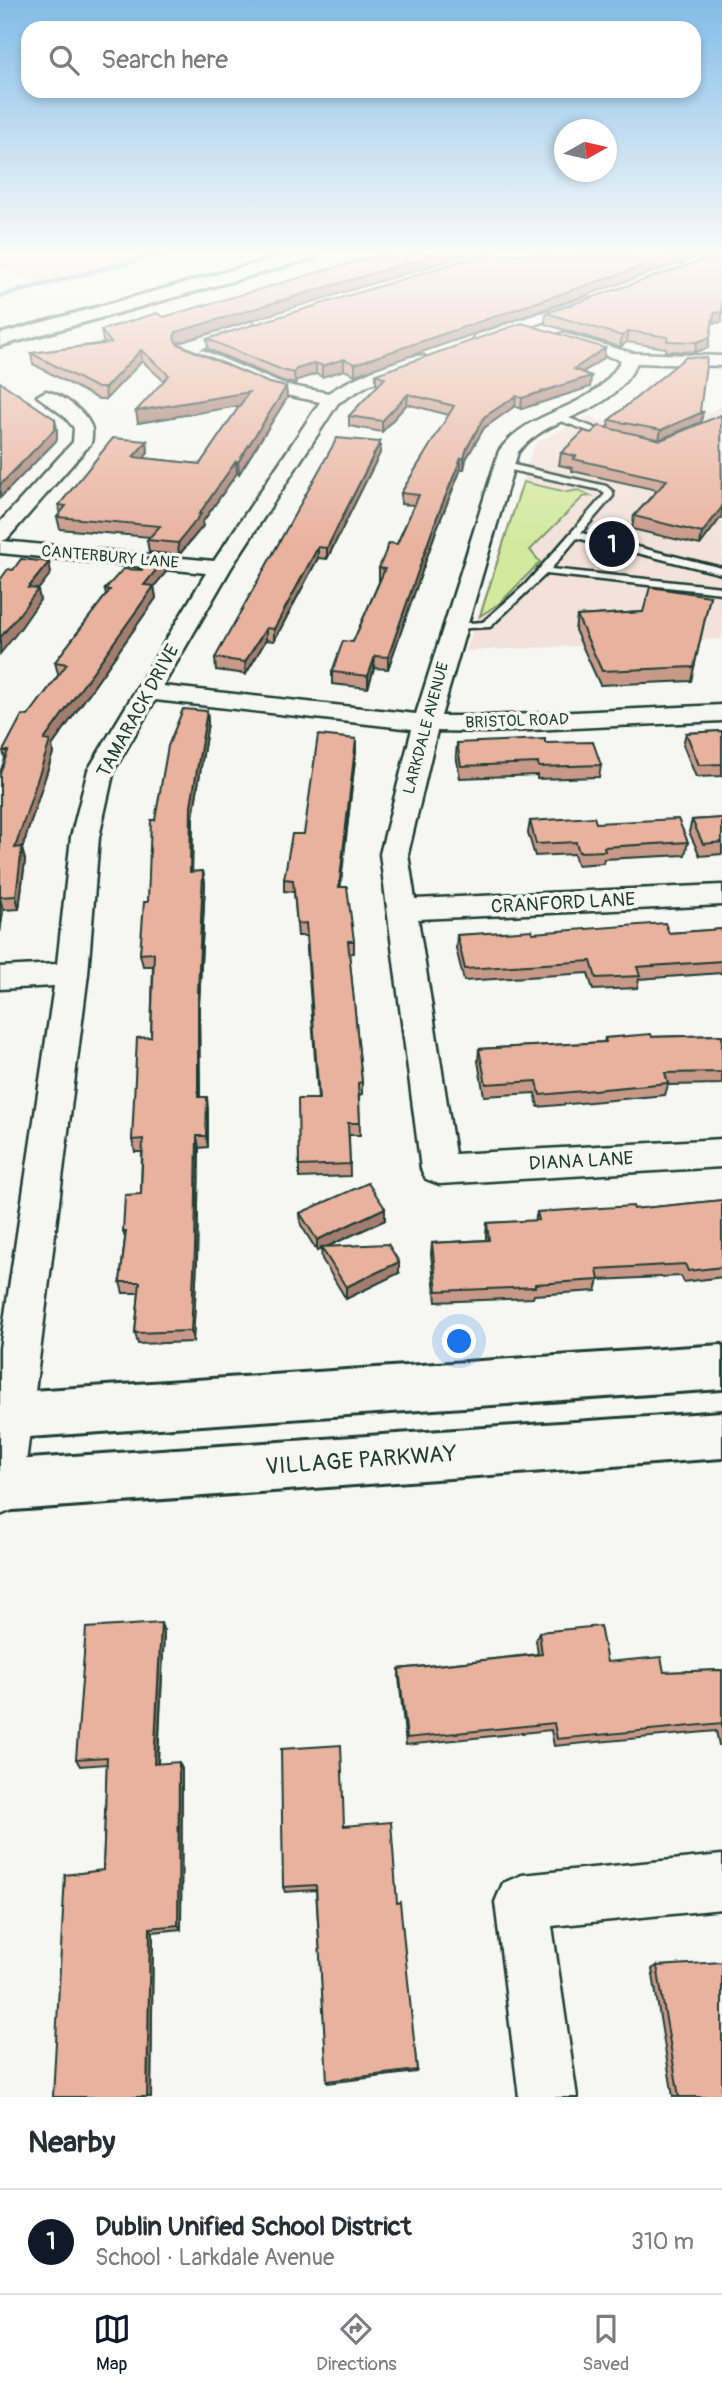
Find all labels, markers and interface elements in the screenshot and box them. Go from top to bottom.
search box [21,21,701,98]
icon: search [45,41,83,79]
text: Search here [101,44,228,76]
north arrow [554,119,617,182]
pin: 1 [589,518,635,570]
street label: CANTERBURY LANE [41,541,179,573]
street label: TAMARACK DRIVE [92,640,185,782]
street label: LARKDALE AVENUE [399,660,453,796]
street label: BRISTOL ROAD [465,709,569,733]
street label: CRANFORD LANE [490,887,636,919]
street label: DIANA LANE [528,1146,634,1176]
your location [442,1324,476,1358]
street label: VILLAGE PARKWAY [264,1439,458,1481]
text: Nearby [28,2124,115,2161]
text: Dublin Unified School District [95,2211,411,2243]
text: 1 [47,2227,56,2256]
text: 310 m [631,2227,694,2256]
text: School · Larkdale Avenue [95,2243,334,2272]
tab: Map [93,2310,131,2376]
tab: Directions [316,2310,397,2376]
tab: Saved [582,2310,629,2376]

